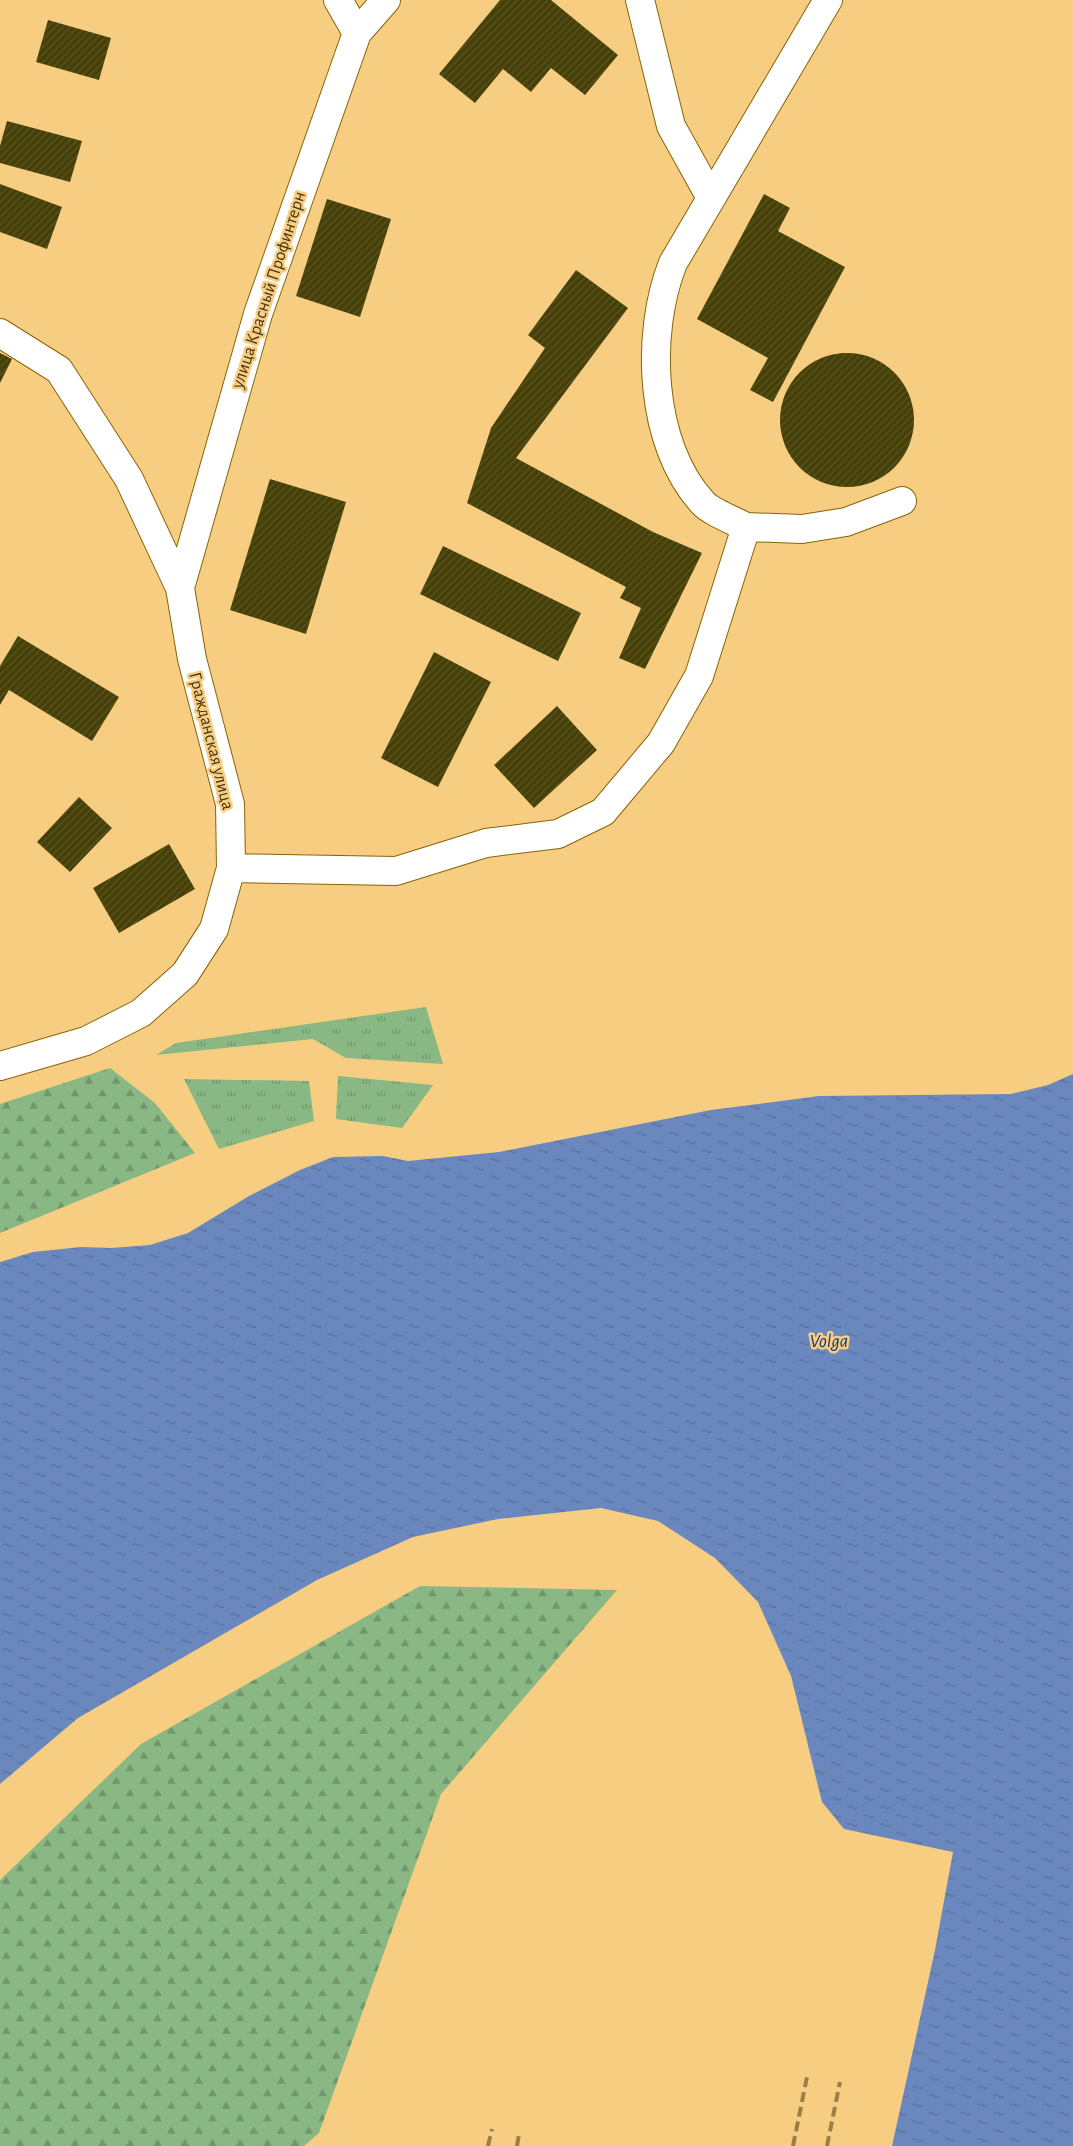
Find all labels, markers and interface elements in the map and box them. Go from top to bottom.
street label: улица Красный Профинтерн [228,189,309,392]
street label: Гражданская улица [185,670,237,812]
water label: Volga [810,1332,848,1351]

